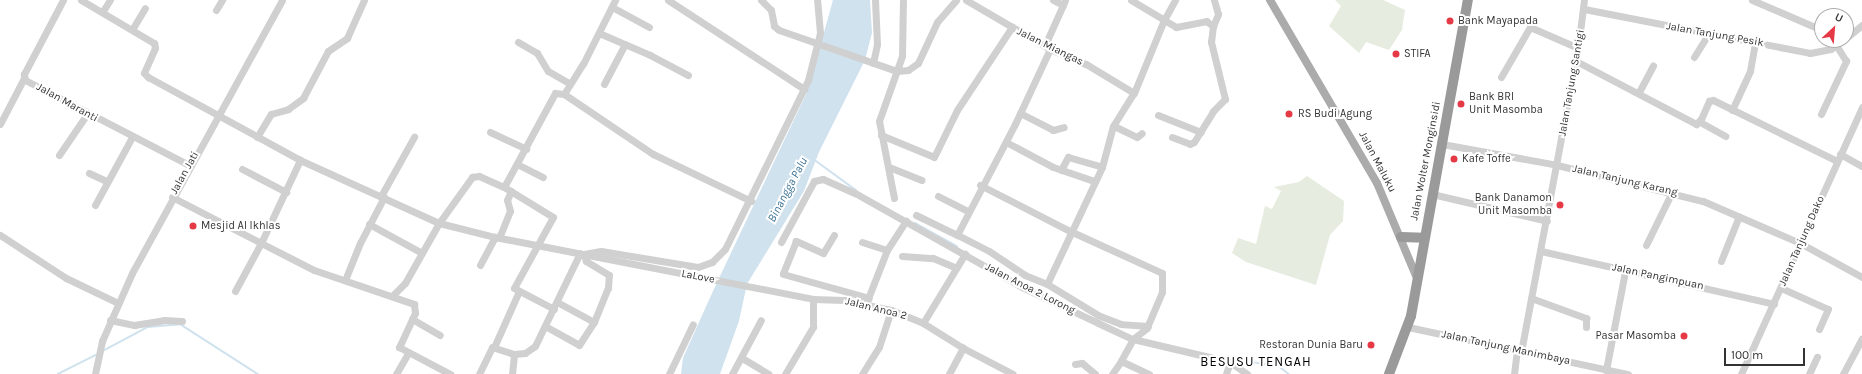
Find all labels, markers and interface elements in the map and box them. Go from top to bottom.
north arrow [1814,8,1854,48]
text: U [1833,10,1845,25]
place label: Bank Mayapada [1458,14,1538,28]
marker: Bank Mayapada [1445,16,1455,26]
street label: Jalan Tanjung Pesik [1665,20,1765,50]
street label: Jalan Miangas [1015,25,1085,69]
street label: Jalan Tanjung Santigi [1556,29,1588,137]
place label: STIFA [1404,47,1431,61]
marker: STIFA [1391,49,1401,59]
street label: Jalan Maranti [34,81,100,125]
place label: Bank BRI Unit Masomba [1469,91,1543,117]
marker: Bank BRI Unit Masomba [1456,99,1466,109]
street label: Jalan Wolter Monginsidi [1408,100,1444,222]
place label: RS Budi Agung [1298,107,1372,121]
marker: RS Budi Agung [1283,108,1295,120]
street label: Jalan Maluku [1355,129,1399,195]
street label: Jalan Jati [168,149,202,197]
place label: Kafe Toffe [1462,152,1511,166]
marker: Kafe Toffe [1449,154,1459,164]
water label: Binangga Palu [765,155,811,225]
street label: Jalan Tanjung Karang [1571,162,1679,200]
place label: Bank Danamon Unit Masomba [1475,192,1552,218]
street label: Jalan Tanjung Dako [1776,194,1828,288]
marker: Bank Danamon Unit Masomba [1555,200,1565,210]
place label: Mesjid Al Ikhlas [201,219,280,233]
marker: Mesjid Al Ikhlas [188,221,198,231]
street label: Jalan Anoa 2 Lorong [983,261,1077,317]
street label: Jalan Pangimpuan [1611,261,1705,293]
street label: LaLove [680,267,716,287]
street label: Jalan Anoa 2 [844,295,908,323]
street label: Jalan Tanjung Manimbaya [1441,328,1571,368]
place label: Pasar Masomba [1595,329,1676,343]
marker: Pasar Masomba [1679,331,1689,341]
place label: Restoran Dunia Baru [1259,338,1363,352]
marker: Restoran Dunia Baru [1366,340,1376,350]
scale bar [1726,340,1807,366]
text: 100 m [1731,348,1763,362]
district label: BESUSU TENGAH [1200,354,1312,370]

